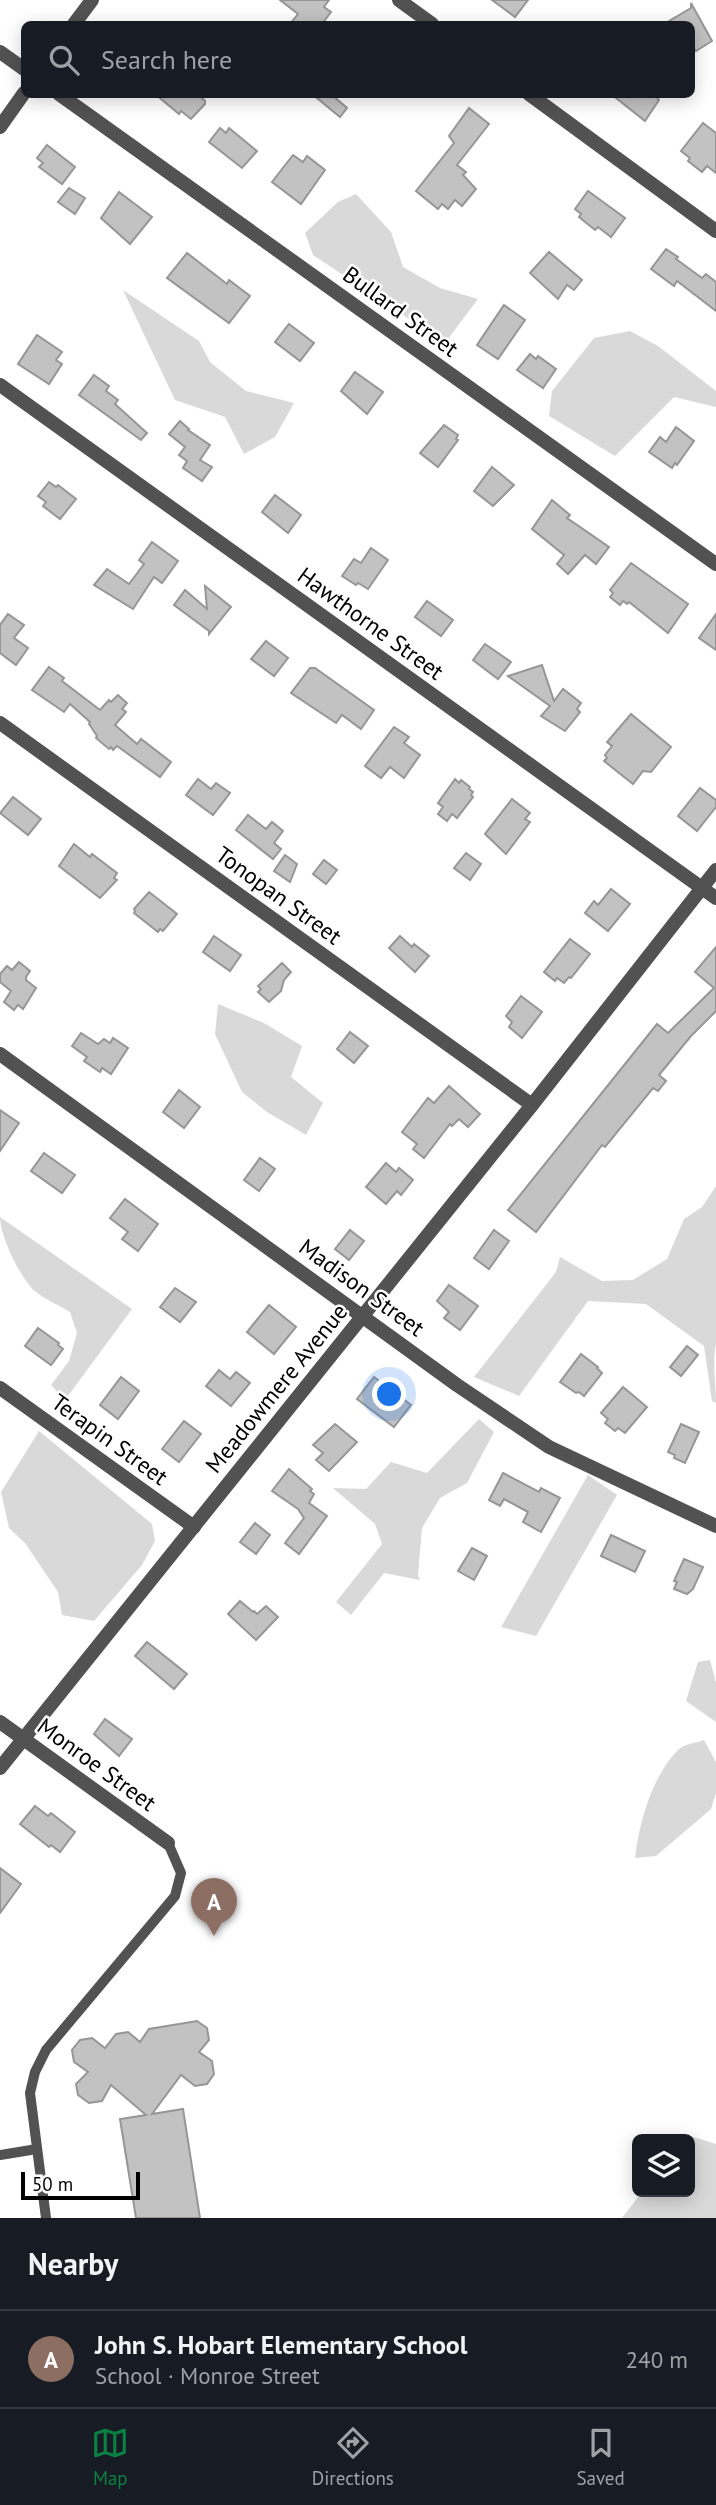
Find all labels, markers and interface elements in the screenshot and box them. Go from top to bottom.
search box [21,21,695,98]
icon: search [45,41,83,79]
text: Search here [101,43,232,76]
street label: Bullard Street [338,259,465,363]
street label: Hawthorne Street [292,560,450,686]
street label: Tonopan Street [210,840,348,950]
street label: Madison Street [294,1232,430,1342]
street label: Meadowmere Avenue [199,1297,353,1479]
your location [372,1377,406,1411]
street label: Terapin Street [46,1387,174,1491]
street label: Monroe Street [32,1711,162,1817]
pin: A [191,1878,237,1936]
map controls [632,2134,695,2197]
button: layers [632,2134,695,2197]
scale bar [21,2169,140,2201]
text: 50 m [32,2172,73,2196]
text: Nearby [28,2244,118,2283]
text: John S. Hobart Elementary School [95,2328,467,2361]
text: A [44,2345,58,2374]
text: 240 m [626,2345,688,2374]
text: School · Monroe Street [95,2361,320,2390]
tab: Map [91,2424,129,2490]
tab: Directions [312,2424,394,2490]
tab: Saved [576,2424,625,2490]

